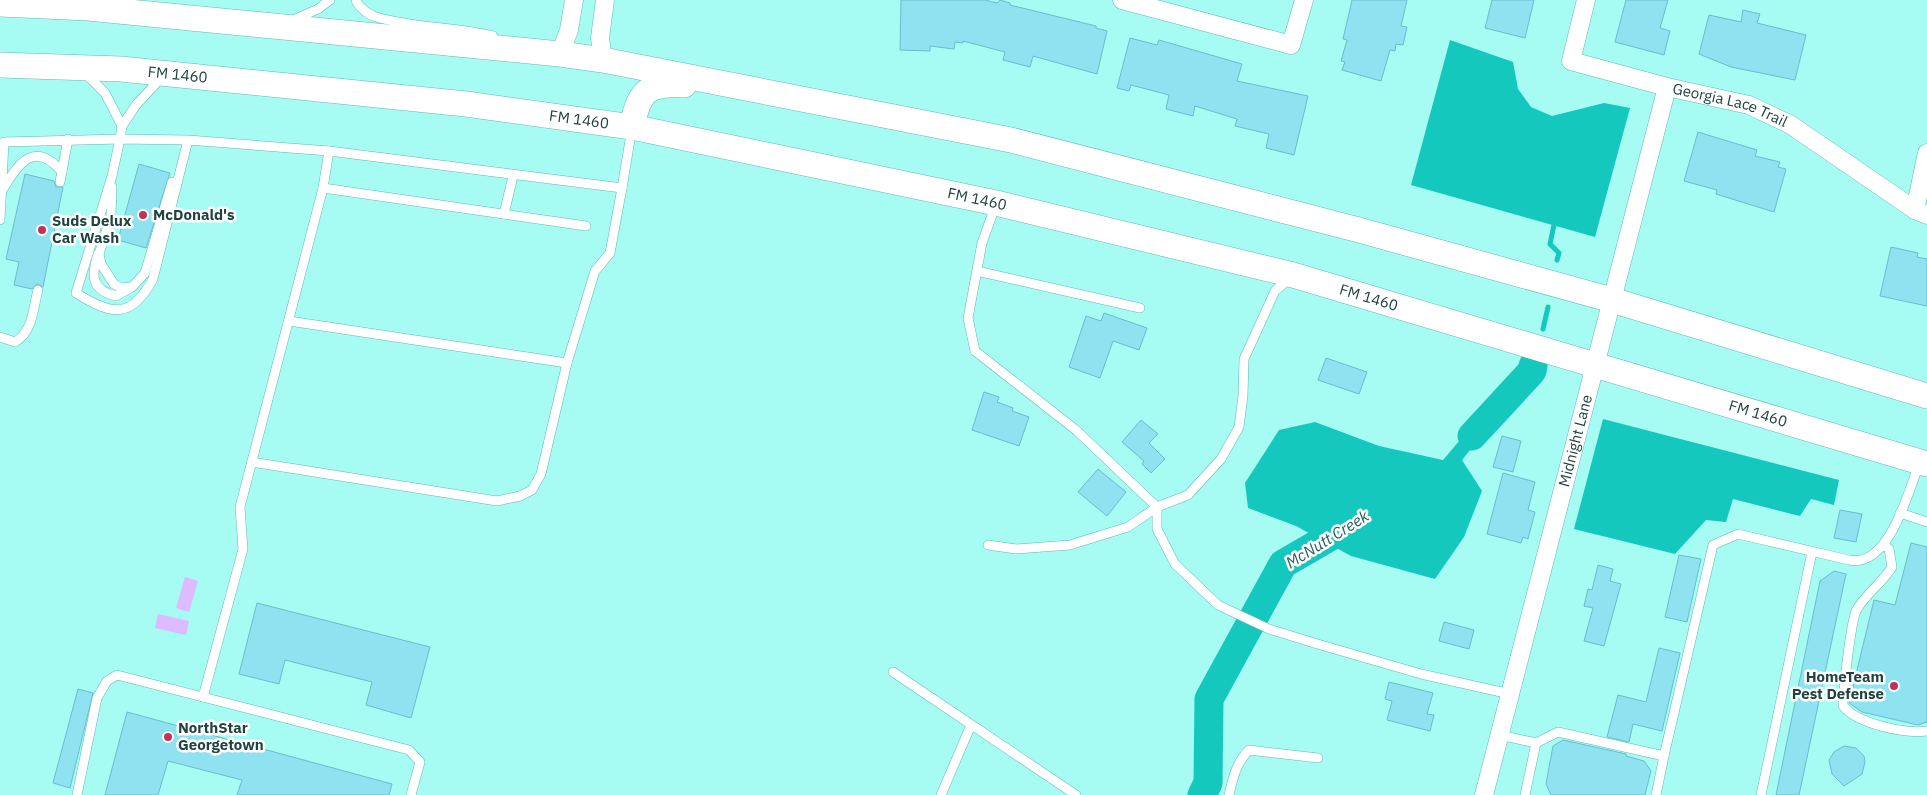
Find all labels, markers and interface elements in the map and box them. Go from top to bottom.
street label: FM 1460 [147,62,209,87]
street label: Georgia Lace Trail [1671,79,1791,131]
street label: FM 1460 [548,106,610,133]
street label: FM 1460 [946,183,1009,214]
place label: McDonald's [153,205,235,224]
marker: McDonald's [137,209,149,221]
place label: Suds Delux Car Wash [52,211,132,247]
marker: Suds Delux Car Wash [36,224,48,236]
street label: FM 1460 [1337,279,1401,315]
street label: Midnight Lane [1554,392,1596,489]
street label: FM 1460 [1726,395,1790,431]
water label: McNutt Creek [1282,505,1373,572]
place label: HomeTeam Pest Defense [1792,667,1884,703]
marker: HomeTeam Pest Defense [1888,680,1900,692]
place label: NorthStar Georgetown [178,718,264,754]
marker: NorthStar Georgetown [162,731,174,743]

